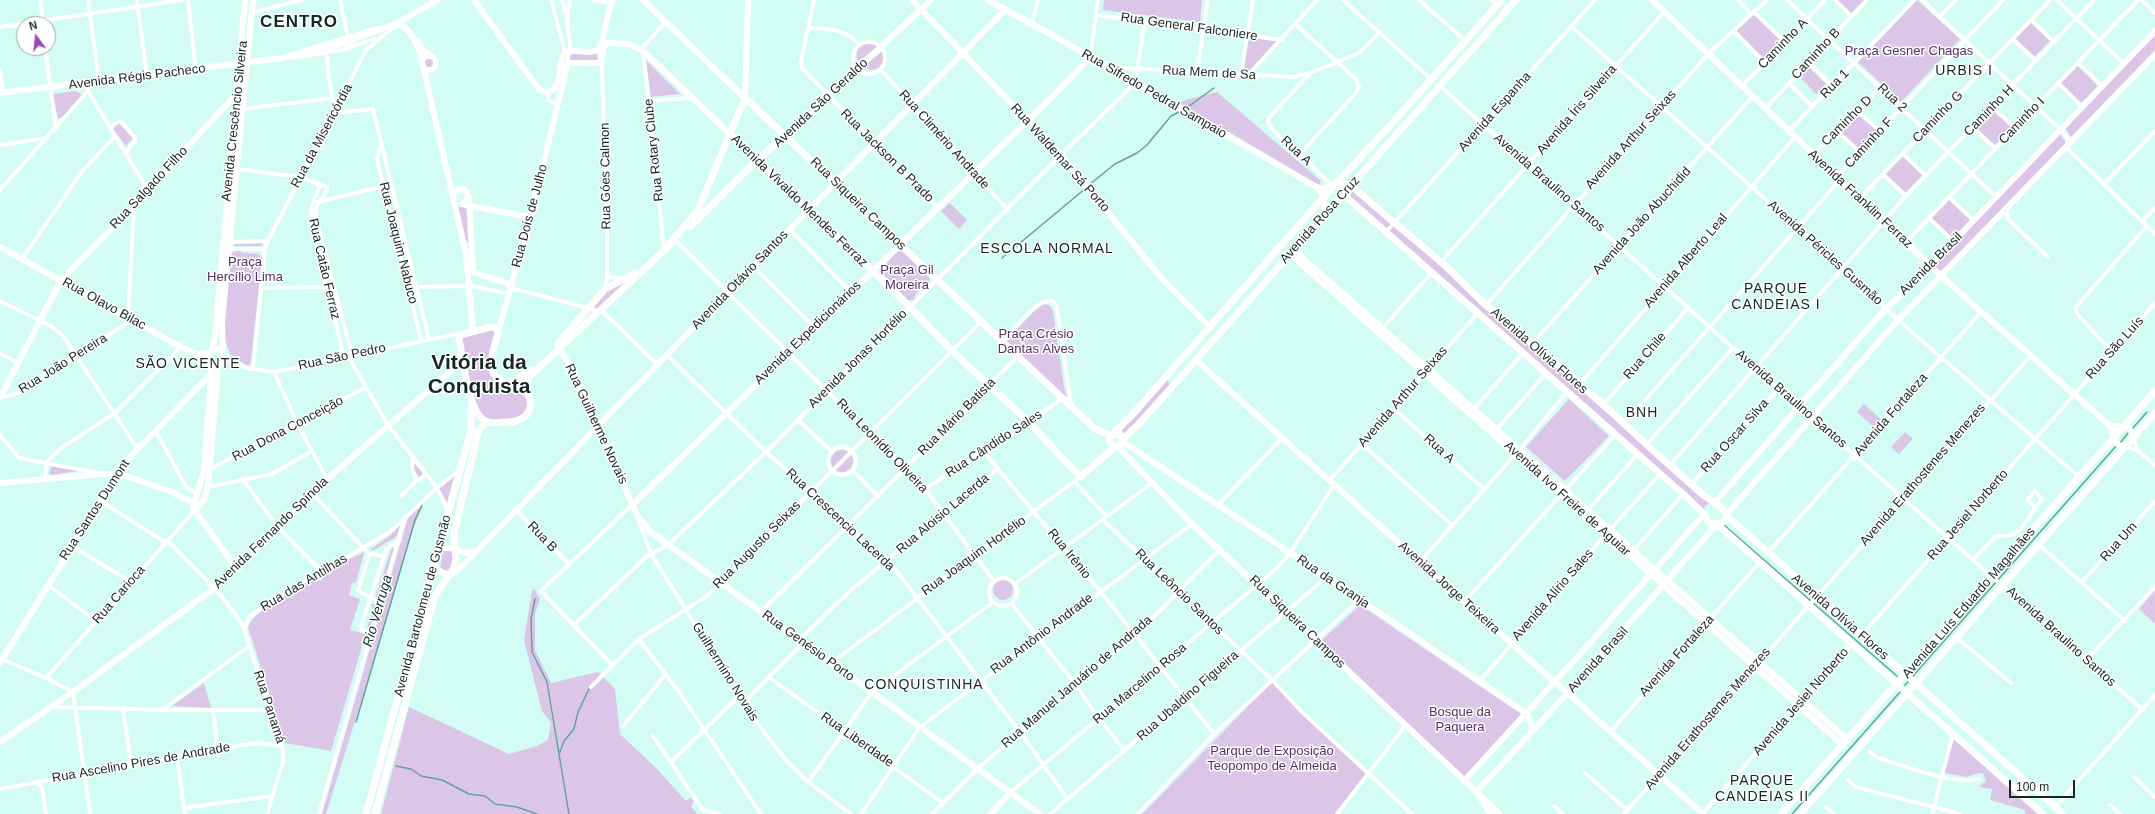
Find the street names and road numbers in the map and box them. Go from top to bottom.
street label: Rua General Falconiere [1120,10,1258,44]
street label: Caminho A [1755,15,1811,73]
street label: Caminho B [1788,25,1844,83]
street label: Avenida Crescêncio Silveira [219,40,251,202]
street label: Rua Sifredo Pedral Sampaio [1079,46,1229,142]
street label: Avenida São Geraldo [771,55,871,151]
street label: Avenida Régis Pacheco [68,61,206,93]
street label: Avenida Íris Silveira [1534,62,1620,158]
street label: Rua Mem de Sa [1162,63,1256,83]
street label: Rua 1 [1817,66,1853,102]
street label: Avenida Espanha [1455,69,1535,155]
street label: Rua 2 [1874,80,1910,116]
street label: Rua da Misericórdia [288,81,356,191]
street label: Caminho H [1961,82,2017,140]
street label: Rua Climério Andrade [895,87,993,193]
street label: Avenida Arthur Seixas [1582,87,1680,193]
street label: Caminho G [1910,88,1966,146]
street label: Caminho D [1818,92,1876,150]
street label: Caminho I [1996,94,2048,148]
street label: Rua Rotary Clube [641,98,667,202]
street label: Rua Waldemar Sá Porto [1007,101,1113,215]
street label: Rua Jackson B Prado [837,106,937,206]
street label: Caminho F [1842,114,1896,172]
street label: Rua Góes Calmon [597,122,615,230]
street label: Avenida Braulino Santos [1490,130,1608,236]
street label: Avenida Vivaldo Mendes Ferraz [727,132,871,270]
street label: Rua A [1277,133,1315,169]
street label: Rua Salgado Filho [107,144,191,232]
street label: Avenida Franklin Ferraz [1804,146,1916,252]
street label: Rua Siqueira Campos [807,154,909,254]
street label: Rua Dois de Julho [509,163,551,269]
street label: Avenida João Abuchidid [1590,164,1694,278]
street label: Avenida Rosa Cruz [1277,173,1363,267]
street label: Rua Joaquim Nabuco [375,180,421,306]
street label: Avenida Péricles Gusmão [1764,197,1886,309]
street label: Avenida Alberto Leal [1641,211,1731,311]
street label: Rua Catão Ferraz [305,217,343,321]
street label: Avenida Otávio Santos [689,227,791,333]
street label: Avenida Brasil [1896,229,1966,299]
street label: Rua Olavo Bilac [59,275,149,333]
street label: Avenida Expedicionários [751,278,865,388]
street label: Avenida Olívia Flores [1487,305,1591,397]
street label: Avenida Jonas Hortélio [805,306,911,412]
street label: Rua São Luís [2083,314,2147,382]
street label: Rua Chile [1620,329,1670,383]
street label: Rua João Pereira [16,331,110,397]
street label: Rua São Pedro [297,340,387,374]
street label: Avenida Arthur Seixas [1355,343,1451,451]
street label: Avenida Braulino Santos [1732,346,1850,452]
street label: Rua Guilherme Novais [561,361,631,487]
street label: Avenida Fortaleza [1851,370,1931,460]
street label: Rua Mário Batista [915,375,999,459]
street label: Rua Dona Conceição [230,393,346,465]
street label: Rua Leonídio Oliveira [833,396,931,496]
street label: Rua Oscar Silva [1698,396,1772,476]
street label: Avenida Erathostenes Menezes [1857,401,1989,549]
street label: Rua Cândido Sales [943,407,1045,481]
street label: Rua A [1420,431,1458,467]
street label: Avenida Ivo Freire de Aguiar [1501,438,1633,560]
street label: Rua Santos Dumont [57,457,133,563]
street label: Rua Crescencio Lacerda [782,466,898,574]
street label: Rua Jesiel Norberto [1924,467,2012,563]
street label: Rua Aloisio Lacerda [893,471,993,557]
street label: Avenida Fernando Spínola [210,474,332,592]
street label: Rua Augusto Seixas [710,498,804,592]
street label: Avenida Bartolomeu de Gusmão [391,513,455,699]
street label: Rua Joaquim Hortélio [919,513,1029,599]
street label: Rua B [524,519,560,555]
street label: Rua Um [2097,519,2141,565]
street label: Avenida Luís Eduardo Magalhães [1899,524,2039,682]
street label: Rua Irênio [1044,526,1094,582]
street label: Avenida Jorge Teixeira [1395,538,1503,638]
street label: Rua Leôncio Santos [1131,546,1227,638]
street label: Avenida Alírio Sales [1509,546,1597,644]
street label: Rua das Antilhas [258,551,350,615]
street label: Rua da Granja [1294,552,1372,612]
street label: Rua Carioca [89,563,149,627]
street label: Avenida Olívia Flores [1788,571,1892,663]
street label: Rua Siqueira Campos [1246,572,1348,672]
street label: Avenida Braulino Santos [2003,584,2119,690]
street label: Rua Antônio Andrade [988,590,1096,678]
street label: Rua Genésio Porto [759,607,857,685]
street label: Rua Manuel Januário de Andrada [999,612,1155,752]
street label: Avenida Fortaleza [1636,612,1718,700]
street label: Guilhermino Novais [688,620,762,724]
street label: Avenida Brasil [1564,624,1632,696]
street label: Rua Marcelino Rosa [1090,640,1190,728]
street label: Avenida Erathostenes Menezes [1642,645,1774,793]
street label: Avenida Jesiel Norberto [1750,645,1852,759]
street label: Rua Ubaldino Figueira [1134,648,1242,744]
street label: Rua Panamá [250,669,288,745]
street label: Rua Liberdade [818,709,896,771]
street label: Rua Ascelino Pires de Andrade [51,740,231,786]

